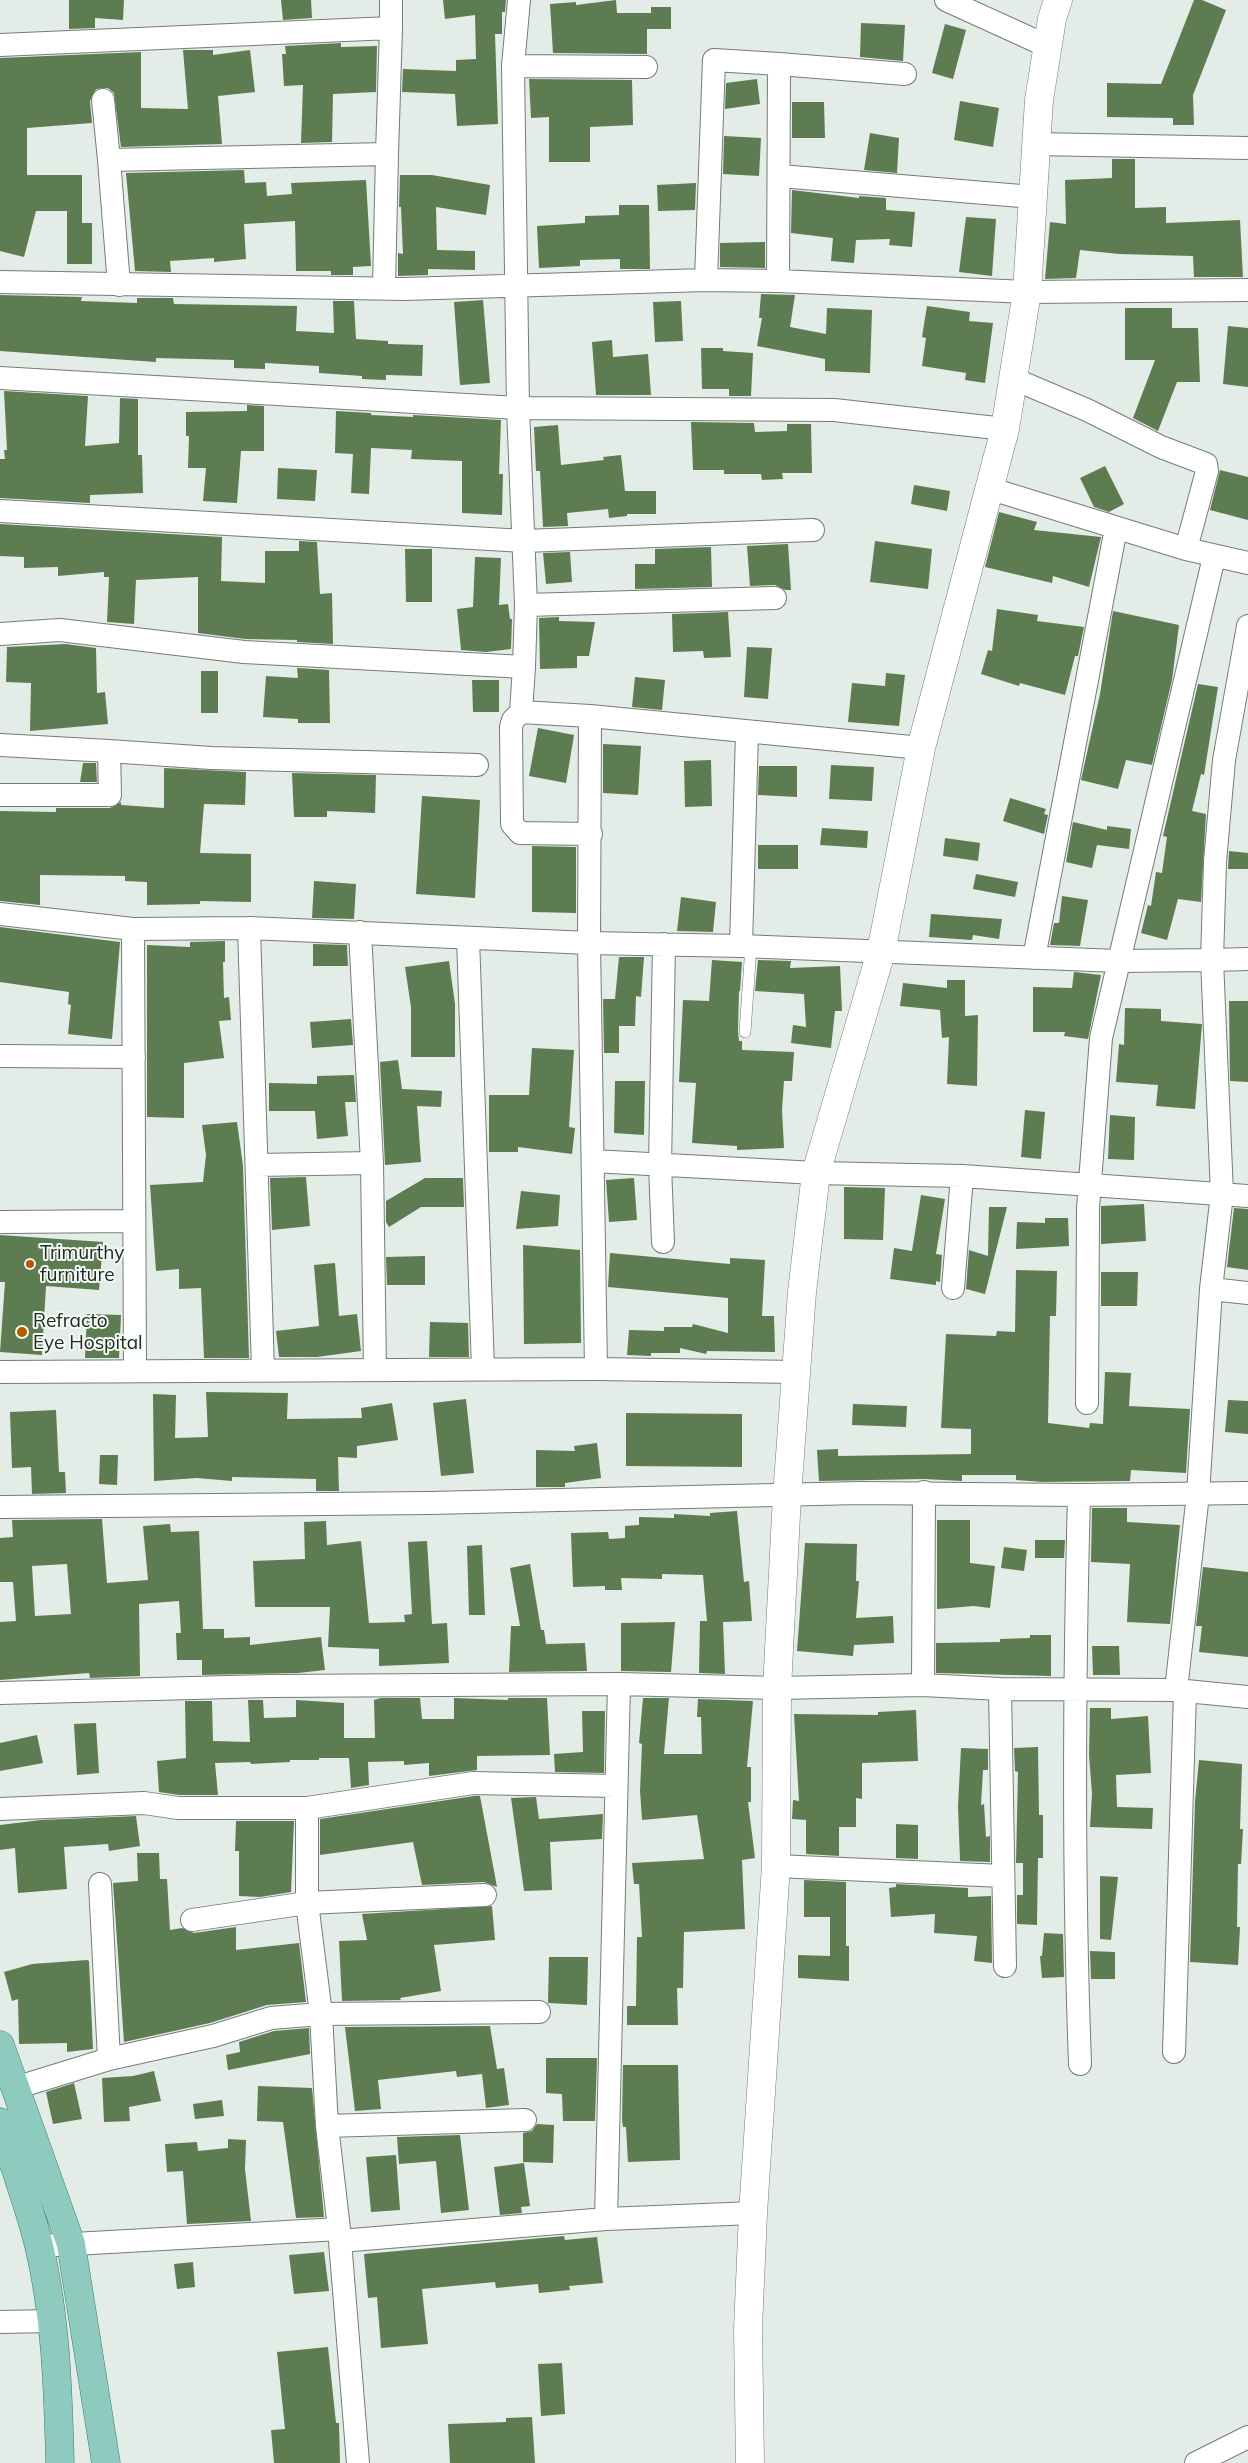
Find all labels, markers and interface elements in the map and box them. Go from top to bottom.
place label: Trimurthy furniture [40,1242,124,1286]
marker: Trimurthy furniture [24,1258,36,1270]
place label: Refracto Eye Hospital [33,1310,143,1354]
marker: Refracto Eye Hospital [15,1325,29,1339]

